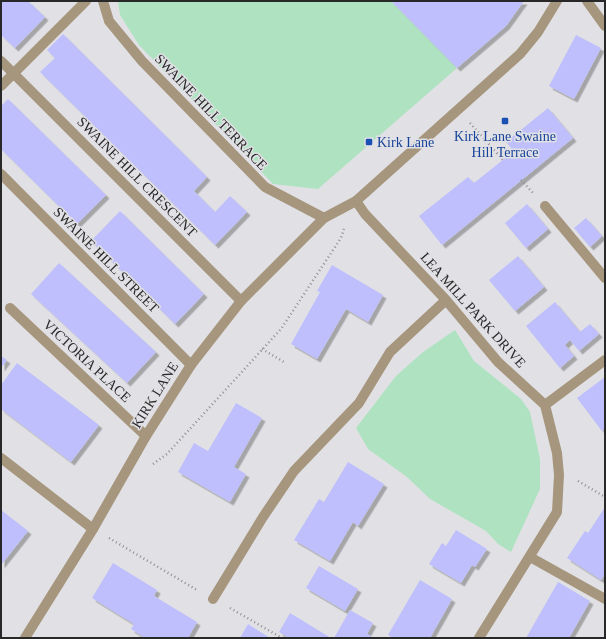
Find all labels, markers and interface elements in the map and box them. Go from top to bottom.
street label: SWAINE HILL TERRACE [152,51,270,173]
street label: SWAINE HILL CRESCENT [74,114,200,240]
marker: Kirk Lane Swaine Hill Terrace [500,116,510,126]
place label: Kirk Lane Swaine Hill Terrace [454,129,556,160]
place label: Kirk Lane [377,135,434,150]
marker: Kirk Lane [364,137,374,147]
street label: SWAINE HILL STREET [50,204,162,316]
street label: LEA MILL PARK DRIVE [417,249,529,371]
street label: VICTORIA PLACE [40,317,134,405]
street label: KIRK LANE [129,359,181,431]

